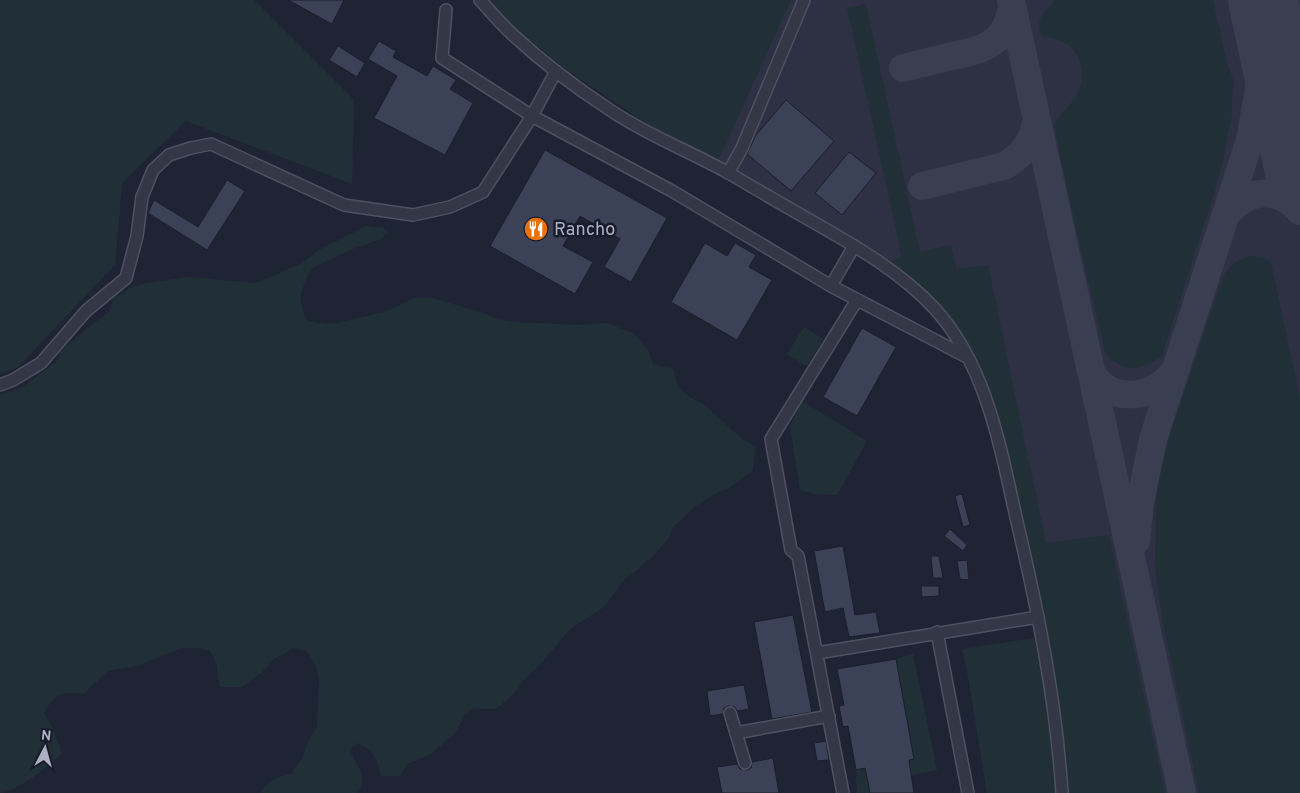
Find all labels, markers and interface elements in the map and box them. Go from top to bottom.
restaurant icon: Rancho [523,216,549,242]
place label: Rancho [554,219,615,242]
north arrow [20,723,70,773]
text: N [40,728,52,746]

